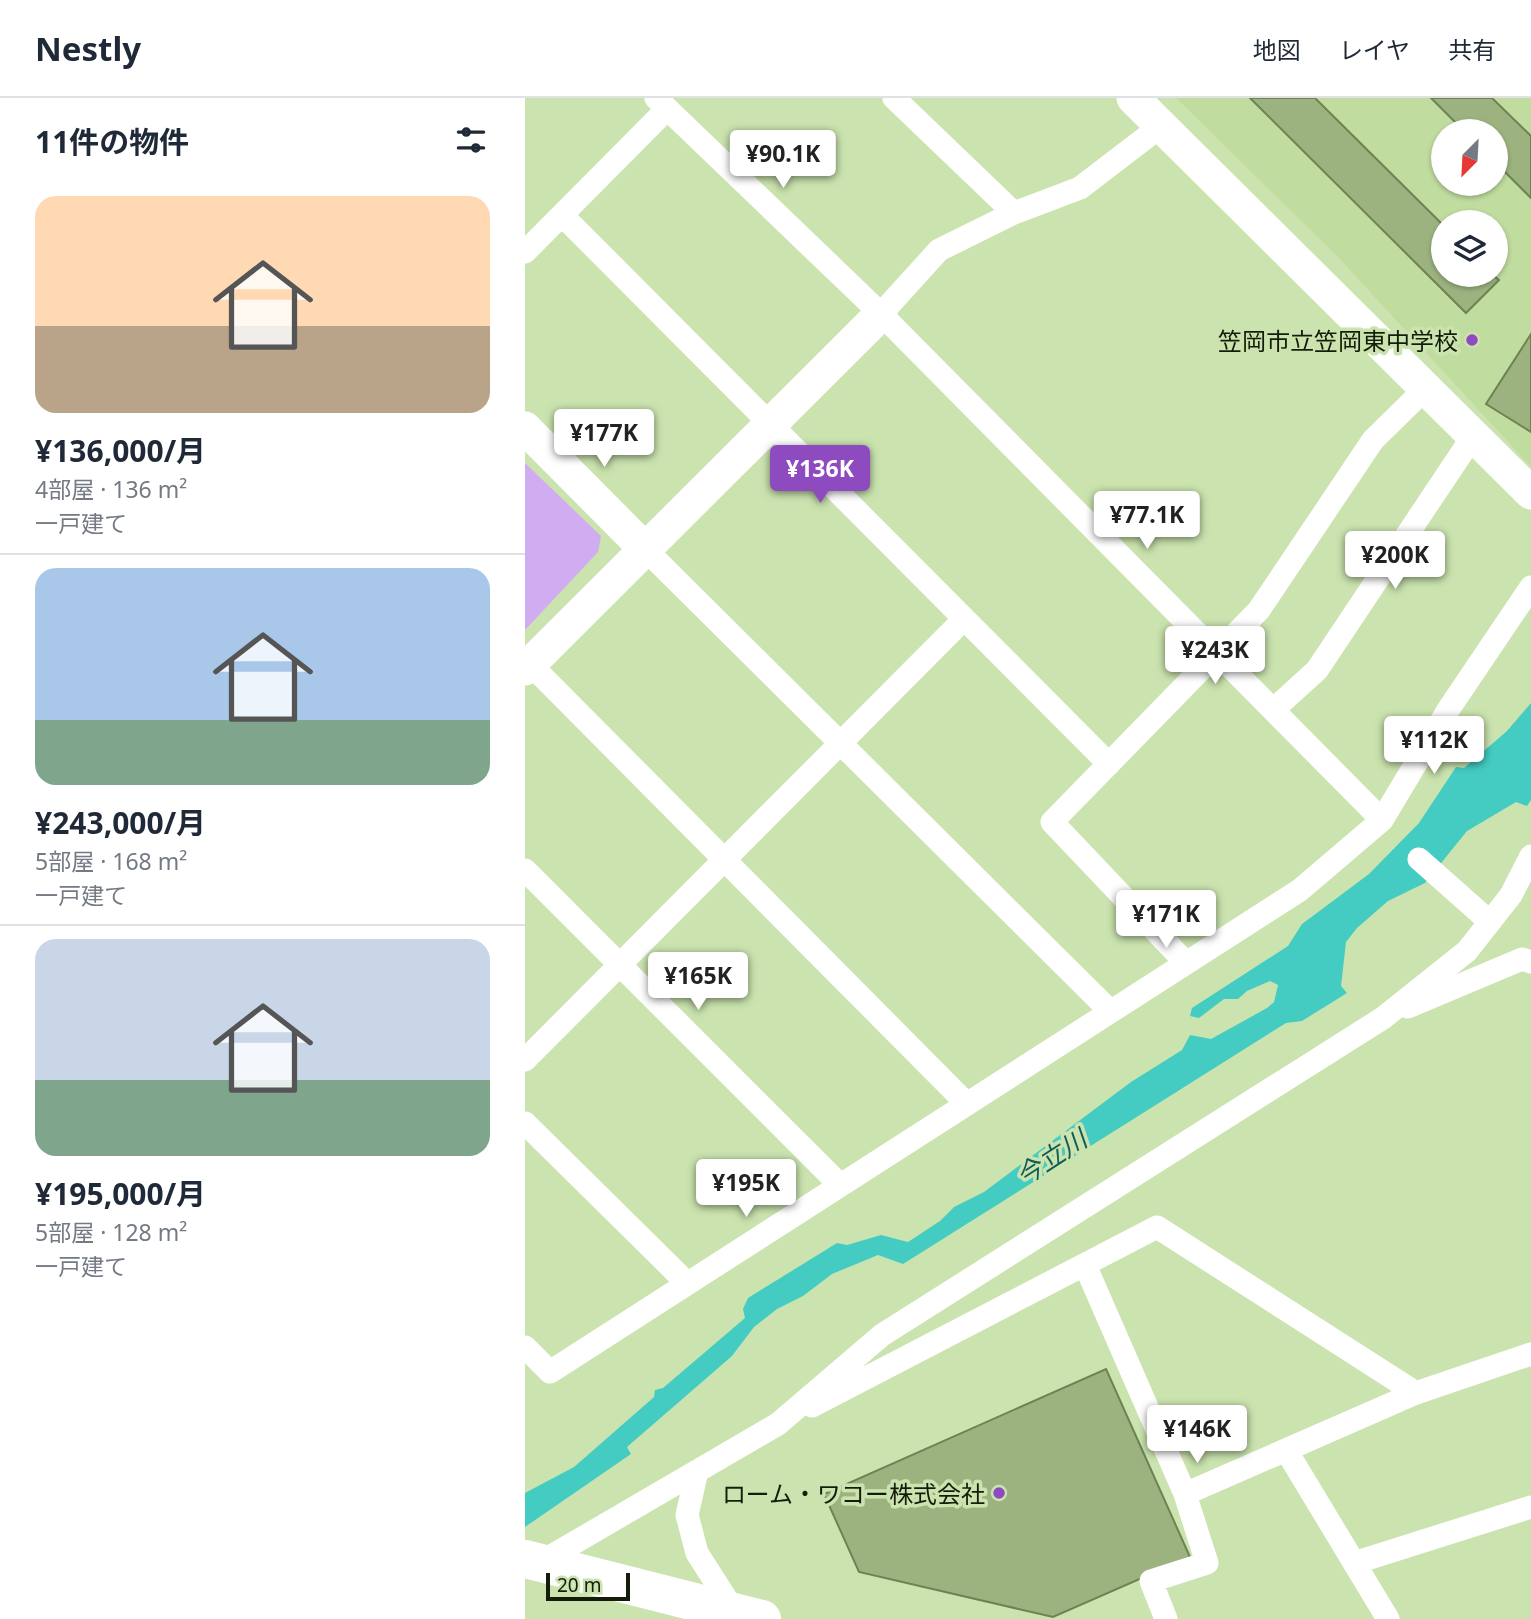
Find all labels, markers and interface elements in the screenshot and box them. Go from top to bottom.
text: Nestly [35,26,141,71]
text: 地図 [1253,33,1301,66]
text: レイヤ [1339,33,1410,66]
text: 共有 [1448,33,1496,66]
north arrow [1431,119,1509,196]
map controls [1431,119,1508,287]
text: 11件の物件 [35,121,189,162]
icon: filters [452,121,490,159]
pin: ¥90.1K [726,130,840,190]
text: ¥90.1K [746,137,820,169]
button: layers [1431,210,1508,287]
icon: home [200,242,326,368]
place label: 笠岡市立笠岡東中学校 [1218,324,1458,357]
marker: 笠岡市立笠岡東中学校 [1464,332,1480,348]
pin: ¥177K [555,410,653,469]
text: ¥177K [570,416,638,448]
text: ¥136,000/月 [35,430,206,471]
pin: ¥136K [771,446,869,505]
text: ¥136K [786,452,854,484]
text: 4部屋 · 136 m² [35,473,187,505]
pin: ¥77.1K [1090,491,1204,551]
text: ¥77.1K [1110,498,1184,530]
text: 一戸建て [35,507,127,539]
pin: ¥200K [1346,532,1444,591]
text: ¥200K [1361,538,1429,570]
icon: home [200,614,326,740]
pin: ¥243K [1166,626,1264,686]
text: ¥243K [1181,633,1249,665]
pin: ¥112K [1385,716,1483,776]
text: ¥112K [1400,723,1468,755]
text: ¥243,000/月 [35,802,206,843]
text: 5部屋 · 168 m² [35,845,187,877]
text: 一戸建て [35,879,127,911]
pin: ¥171K [1117,890,1215,950]
text: ¥171K [1132,897,1200,929]
pin: ¥165K [649,953,747,1012]
text: ¥165K [664,959,732,991]
icon: home [200,985,326,1111]
water label: 今立川 [1008,1119,1096,1193]
pin: ¥195K [697,1160,795,1219]
text: ¥195K [712,1166,780,1198]
text: ¥195,000/月 [35,1173,206,1214]
text: 5部屋 · 128 m² [35,1216,187,1248]
text: 一戸建て [35,1250,127,1282]
pin: ¥146K [1148,1406,1246,1465]
text: ¥146K [1163,1412,1231,1444]
place label: ローム・ワコー株式会社 [722,1477,985,1510]
marker: ローム・ワコー株式会社 [991,1485,1007,1501]
scale bar [546,1570,630,1602]
text: 20 m [557,1572,601,1598]

